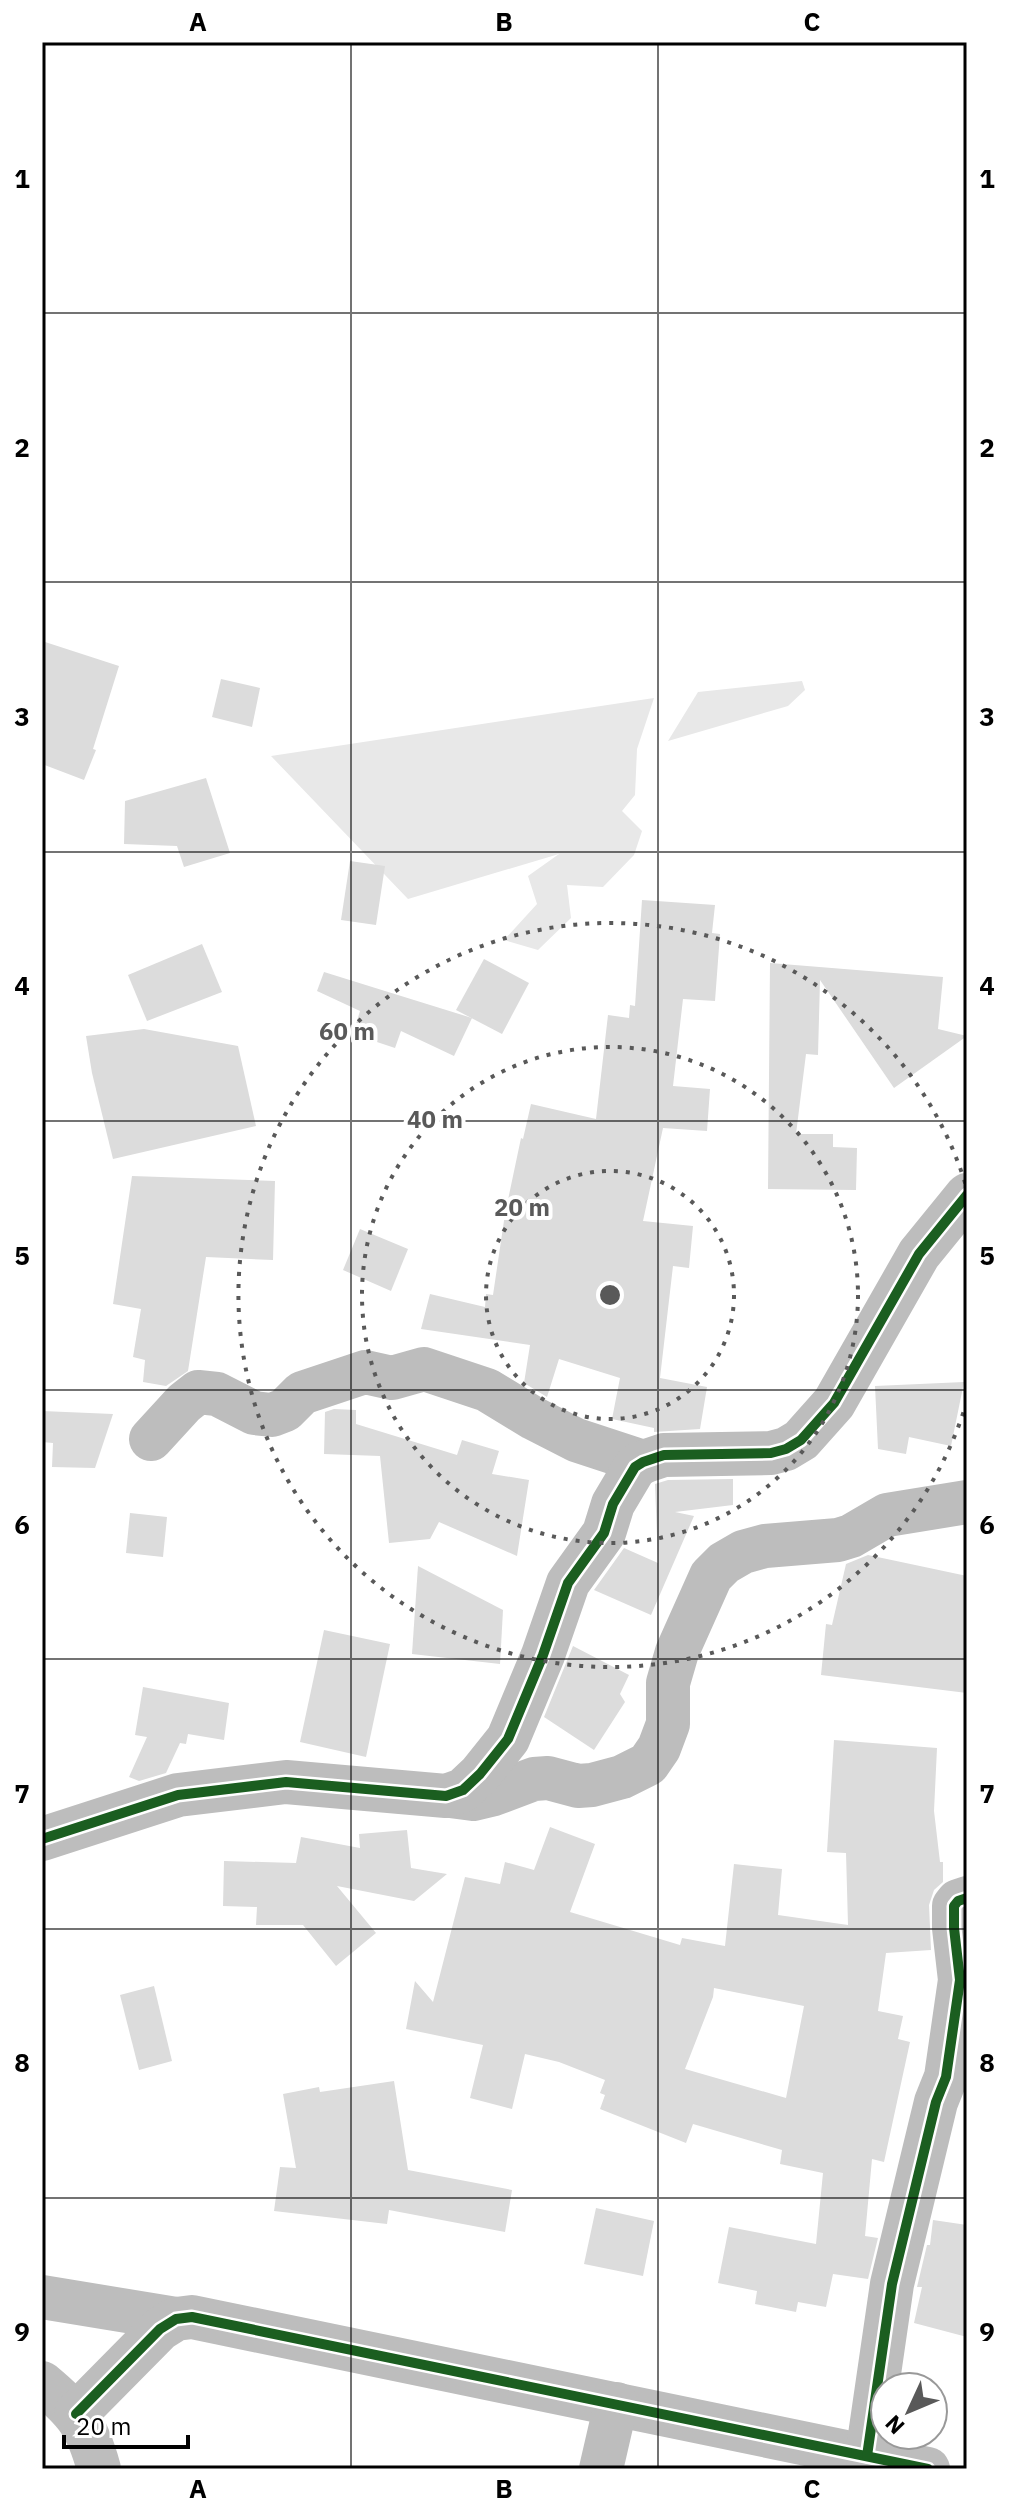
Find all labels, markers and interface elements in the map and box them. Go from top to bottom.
text: A [189,4,207,38]
text: B [495,4,513,38]
text: C [804,4,821,38]
text: 1 [14,161,30,195]
text: 1 [979,161,995,195]
text: 2 [14,430,30,464]
text: 2 [979,430,995,464]
text: 3 [14,699,30,733]
text: 3 [979,699,995,733]
text: 4 [14,968,30,1002]
text: 4 [979,968,995,1002]
text: 60 m [319,1015,375,1047]
text: 40 m [407,1103,463,1135]
text: 20 m [494,1191,550,1223]
text: 5 [14,1238,30,1272]
text: 5 [979,1238,995,1272]
centre of rings [596,1281,624,1309]
text: 6 [14,1507,30,1541]
text: 6 [979,1507,995,1541]
text: 7 [14,1776,30,1810]
text: 7 [979,1776,995,1810]
text: 8 [14,2045,30,2079]
text: 8 [979,2045,995,2079]
text: 9 [14,2314,30,2348]
text: 9 [979,2314,995,2348]
north arrow [869,2371,949,2451]
scale bar [64,2399,188,2449]
text: N [878,2409,910,2441]
text: 20 m [76,2410,131,2442]
text: A [189,2471,207,2505]
text: B [495,2471,513,2505]
text: C [804,2471,821,2505]

